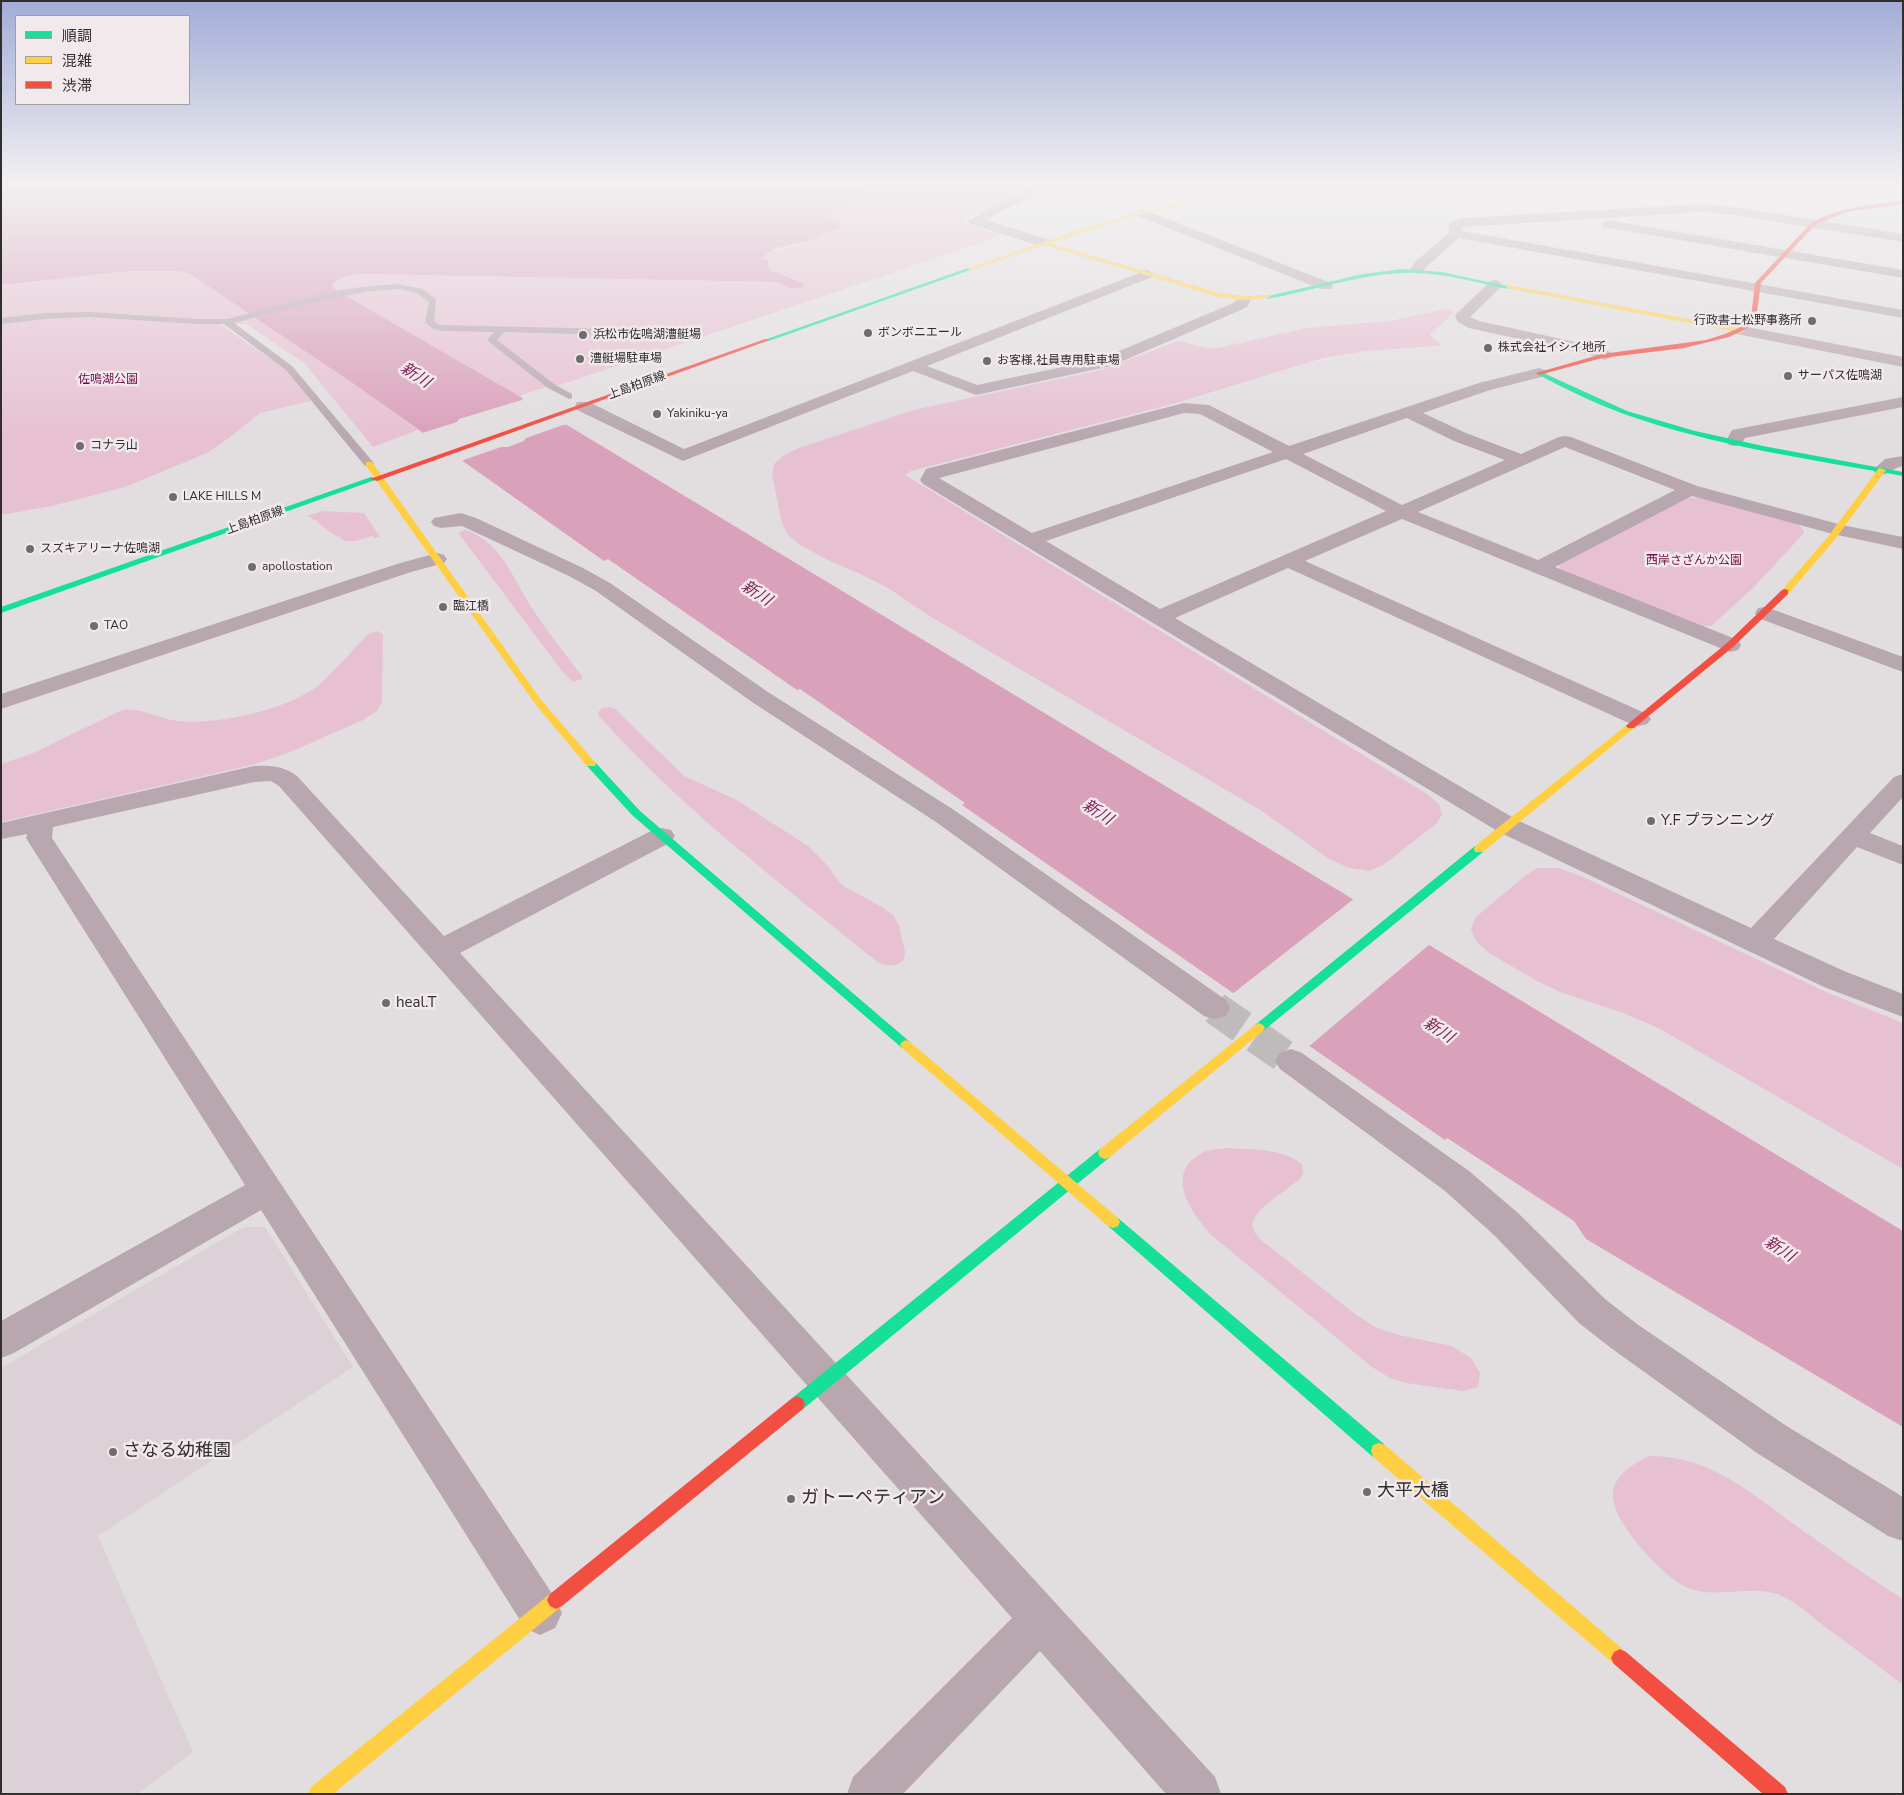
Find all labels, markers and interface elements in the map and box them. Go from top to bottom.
legend [15,15,190,105]
text: 順調 [62,26,92,46]
text: 混雑 [62,51,92,71]
text: 渋滞 [62,76,92,96]
place label: 行政書士松野事務所 [1694,314,1802,328]
marker: 行政書士松野事務所 [1806,315,1818,327]
place label: ボンボニエール [878,326,962,340]
marker: ボンボニエール [862,327,874,339]
place label: 浜松市佐鳴湖漕艇場 [593,328,701,342]
marker: 浜松市佐鳴湖漕艇場 [577,329,589,341]
place label: 株式会社イシイ地所 [1498,341,1606,355]
marker: 株式会社イシイ地所 [1482,342,1494,354]
place label: 漕艇場駐車場 [590,352,662,366]
marker: 漕艇場駐車場 [574,353,586,365]
place label: お客様,社員専用駐車場 [997,354,1120,368]
marker: お客様,社員専用駐車場 [981,355,993,367]
water label: 新川 [396,359,434,393]
street label: 上島柏原線 [606,369,668,403]
place label: サーパス佐鳴湖 [1798,369,1882,383]
marker: サーパス佐鳴湖 [1782,370,1794,382]
park label: 佐鳴湖公園 [78,373,138,387]
place label: Yakiniku-ya [667,407,728,421]
marker: Yakiniku-ya [651,408,663,420]
place label: コナラ山 [90,439,138,453]
marker: コナラ山 [74,440,86,452]
place label: LAKE HILLS M [183,490,261,504]
marker: LAKE HILLS M [167,491,179,503]
street label: 上島柏原線 [224,504,286,538]
place label: スズキアリーナ佐鳴湖 [40,542,160,556]
marker: スズキアリーナ佐鳴湖 [24,543,36,555]
park label: 西岸さざんか公園 [1646,554,1742,568]
place label: apollostation [262,560,332,574]
marker: apollostation [246,561,258,573]
water label: 新川 [737,577,775,611]
place label: 臨江橋 [453,600,489,614]
marker: 臨江橋 [437,601,449,613]
place label: TAO [104,619,128,633]
marker: TAO [88,620,100,632]
water label: 新川 [1078,796,1116,830]
place label: Y.F プランニング [1661,812,1774,830]
marker: Y.F プランニング [1645,815,1657,827]
place label: heal.T [396,994,437,1012]
marker: heal.T [380,997,392,1009]
water label: 新川 [1419,1014,1457,1048]
water label: 新川 [1760,1233,1798,1267]
place label: さなる幼稚園 [123,1441,231,1463]
marker: さなる幼稚園 [107,1446,119,1458]
place label: 大平大橋 [1377,1481,1449,1503]
marker: 大平大橋 [1361,1486,1373,1498]
place label: ガトーペティアン [801,1488,945,1510]
marker: ガトーペティアン [785,1493,797,1505]

